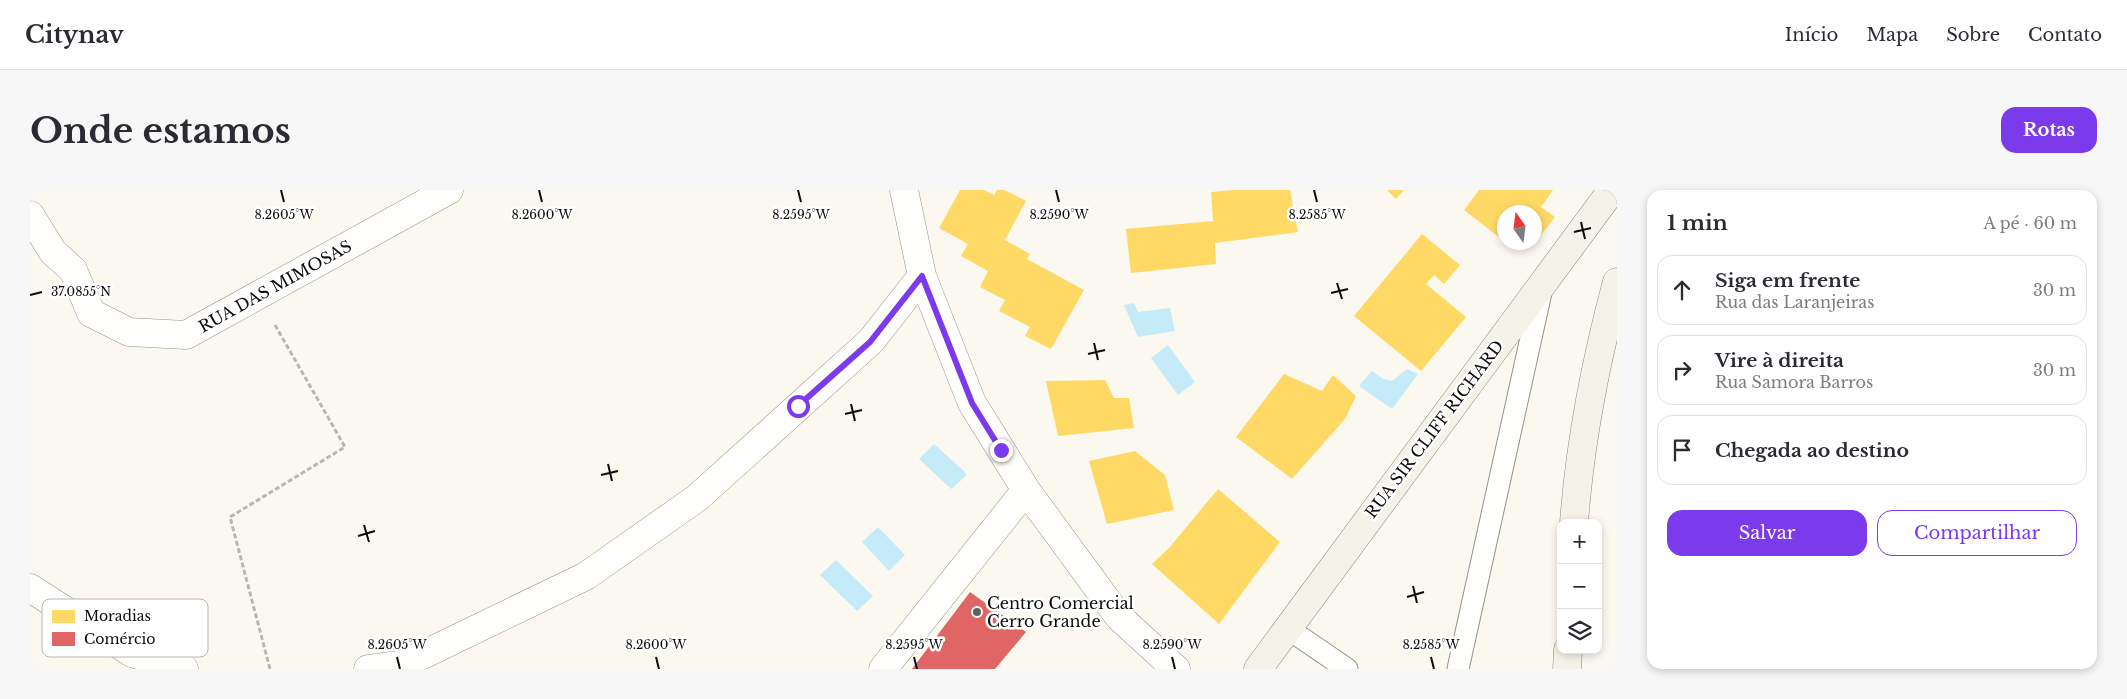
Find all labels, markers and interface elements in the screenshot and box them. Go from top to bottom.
text: Citynav [25,20,124,49]
text: Início [1785,24,1838,46]
text: Mapa [1866,24,1918,46]
text: Sobre [1946,24,2000,46]
text: Contato [2028,24,2102,46]
button: Rotas [2001,107,2097,153]
text: Onde estamos [30,109,291,152]
north arrow [1497,205,1542,250]
text: 8.2605°W [254,207,314,222]
text: 8.2600°W [512,207,573,222]
text: 8.2595°W [772,207,831,222]
text: 8.2590°W [1029,207,1089,222]
text: 8.2585°W [1288,207,1346,222]
text: 1 min [1667,210,1728,236]
text: A pé · 60 m [1983,213,2077,233]
street label: RUA DAS MIMOSAS [195,236,355,336]
text: Siga em frente [1715,269,1860,292]
icon: ahead [1668,276,1696,304]
text: 30 m [2033,280,2076,300]
text: 37.0855°N [51,284,111,299]
text: Rua das Laranjeiras [1715,292,1874,312]
street label: RUA SIR CLIFF RICHARD [1360,336,1508,522]
text: Vire à direita [1715,349,1844,372]
icon: right [1668,356,1696,384]
text: 30 m [2033,360,2076,380]
text: Rua Samora Barros [1715,372,1873,392]
route start [787,395,810,418]
icon: arrive [1668,436,1696,464]
route end [990,439,1013,462]
text: Chegada ao destino [1715,439,1909,462]
button: Salvar [1667,510,1867,556]
button: Compartilhar [1877,510,2077,556]
map controls [1557,519,1602,654]
button: + [1557,519,1602,564]
button: − [1557,564,1602,609]
place label: Centro Comercial Cerro Grande [987,593,1134,631]
legend [42,599,208,657]
marker: Centro Comercial Cerro Grande [971,606,983,618]
text: Moradias [84,607,151,625]
button: layers [1557,609,1602,654]
text: Comércio [84,630,155,648]
text: 8.2605°W [367,637,427,652]
text: 8.2600°W [626,637,687,652]
text: 8.2595°W [885,637,944,652]
text: 8.2590°W [1142,637,1202,652]
text: 8.2585°W [1402,637,1460,652]

